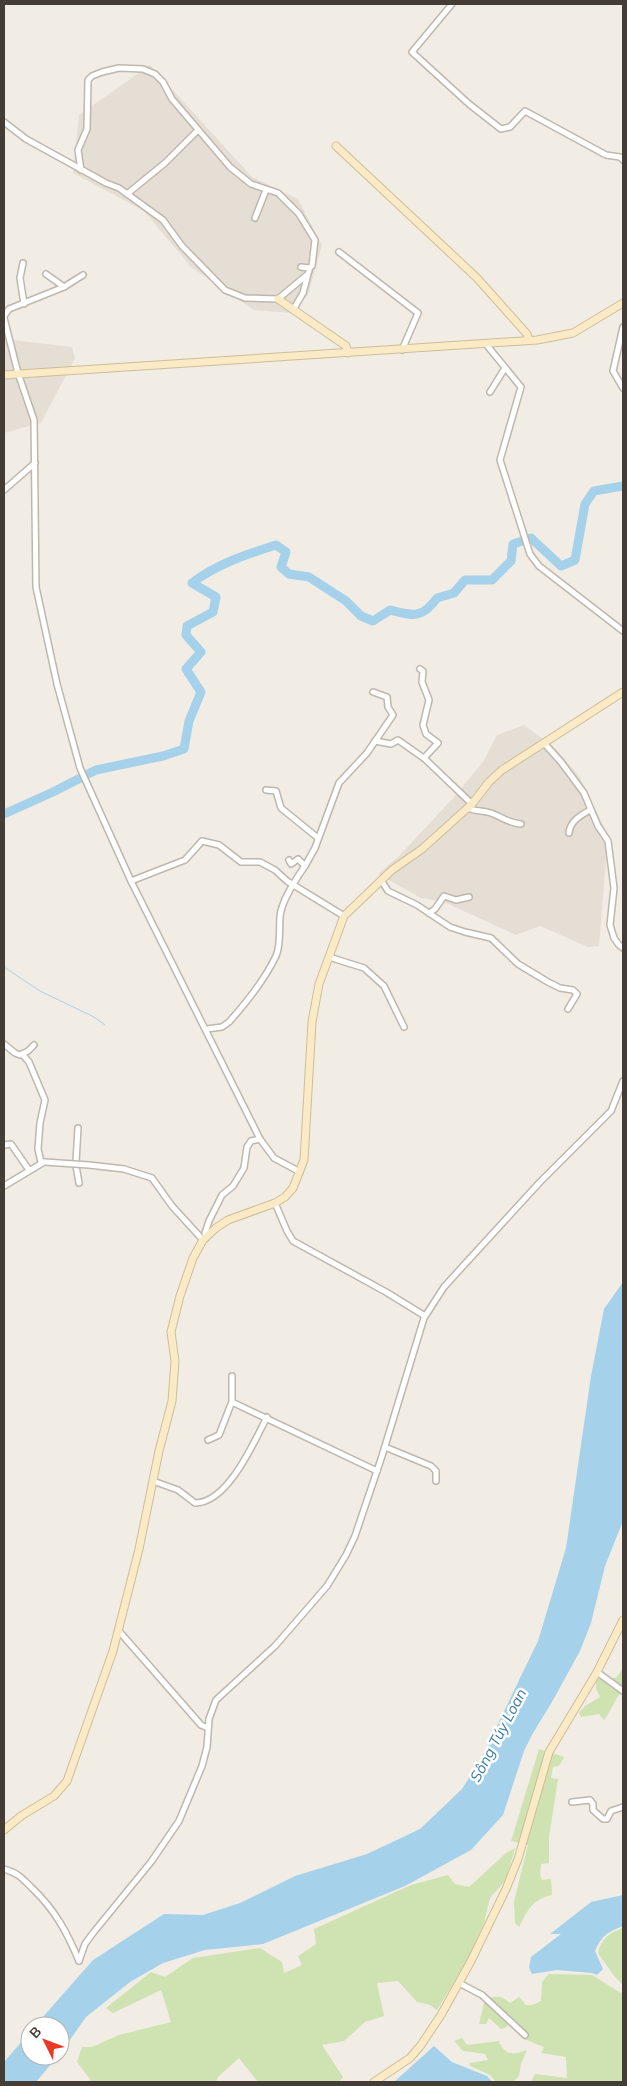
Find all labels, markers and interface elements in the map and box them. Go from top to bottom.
water label: Sông Túy Loan [466,1685,531,1785]
north arrow [20,2016,70,2066]
text: B [25,2022,45,2042]

